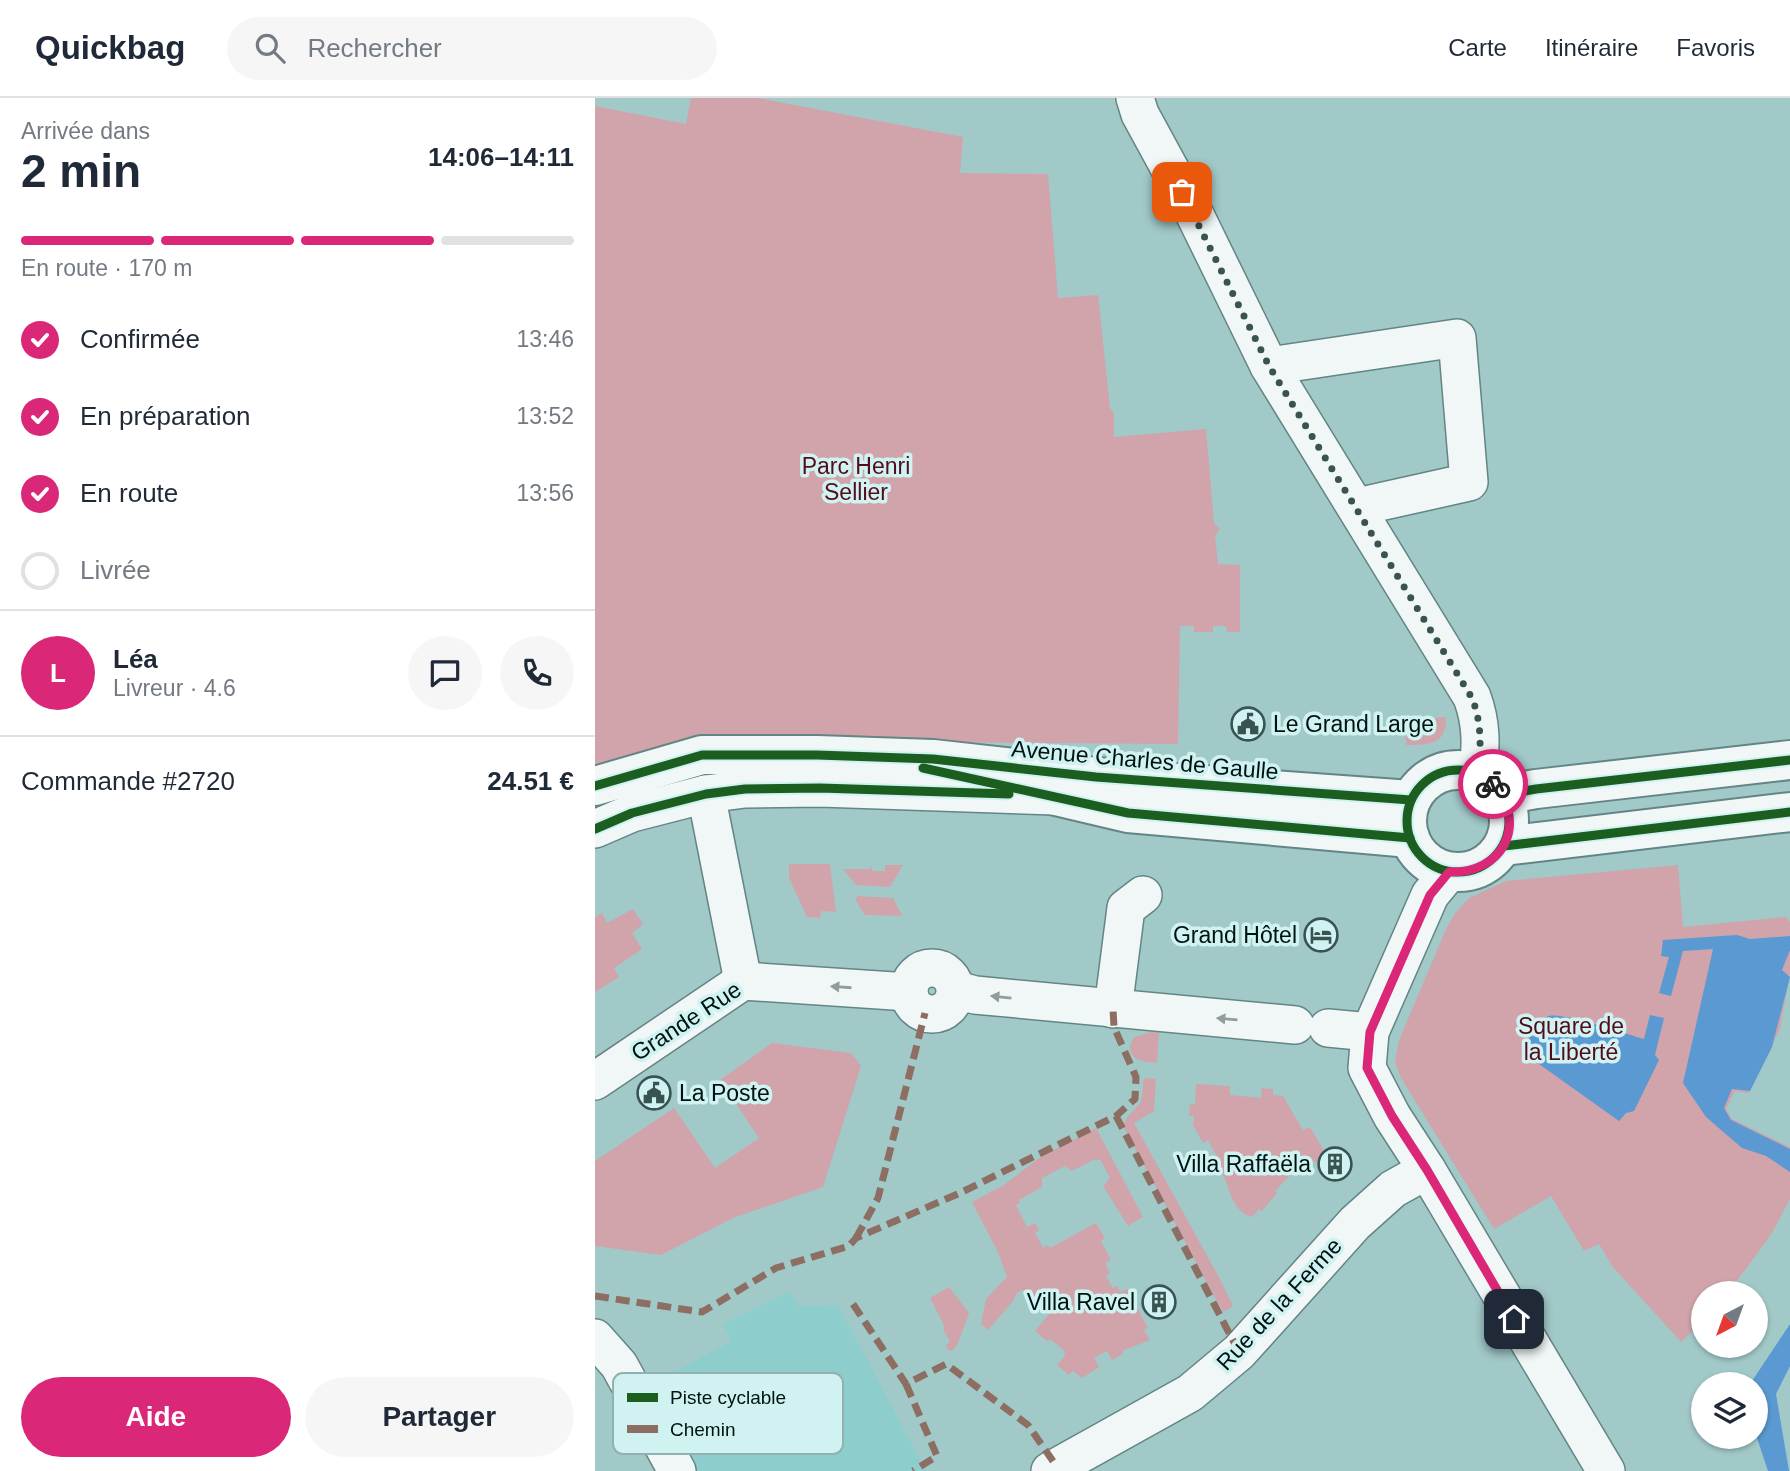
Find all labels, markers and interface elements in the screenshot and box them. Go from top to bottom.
search box [227,17,717,80]
text: Quickbag [35,29,185,66]
icon: search [251,29,289,67]
text: Rechercher [307,33,442,63]
text: Carte [1448,34,1507,61]
text: Itinéraire [1545,34,1638,61]
text: Favoris [1676,34,1755,61]
text: Arrivée dans [21,118,150,144]
text: 14:06–14:11 [428,142,574,172]
text: 2 min [21,145,141,197]
pin [1152,162,1212,222]
icon: bag [1163,173,1201,211]
text: En route · 170 m [21,255,192,281]
icon: check [21,321,59,359]
text: Confirmée [80,324,200,354]
text: 13:46 [516,326,574,352]
icon: check [21,398,59,436]
text: En préparation [80,401,251,431]
text: 13:52 [516,403,574,429]
park label: Parc Henri Sellier [802,453,910,505]
icon: check [21,475,59,513]
text: En route [80,478,178,508]
text: 13:56 [516,480,574,506]
text: Livrée [80,555,151,585]
button: chat [408,636,482,710]
button: phone [500,636,574,710]
text: Léa [113,644,158,674]
text: L [50,658,66,688]
text: Livreur · 4.6 [113,675,236,701]
public building icon: Le Grand Large [1229,705,1267,743]
place label: Le Grand Large [1273,711,1434,737]
street label: Avenue Charles de Gaulle [1010,735,1280,785]
courier [1458,749,1528,819]
icon: bike [1474,765,1512,803]
text: Commande #2720 [21,766,235,796]
text: 24.51 € [487,766,574,796]
hotel icon: Grand Hôtel [1302,916,1340,954]
place label: Grand Hôtel [1173,922,1297,948]
street label: Grande Rue [626,976,746,1066]
one-way arrow [830,981,852,992]
one-way arrow [990,992,1012,1003]
one-way arrow [1216,1013,1238,1024]
park label: Square de la Liberté [1518,1013,1624,1065]
public building icon: La Poste [635,1074,673,1112]
place label: La Poste [679,1080,770,1106]
building icon: Villa Raffaëla [1316,1145,1354,1183]
place label: Villa Raffaëla [1176,1151,1311,1177]
street label: Rue de la Ferme [1211,1232,1347,1376]
north arrow [1691,1281,1767,1358]
map controls [1691,1281,1768,1449]
building icon: Villa Ravel [1140,1283,1178,1321]
place label: Villa Ravel [1027,1289,1135,1315]
pin [1484,1289,1544,1349]
icon: home [1495,1300,1533,1338]
button: layers [1691,1372,1768,1449]
legend [613,1373,843,1454]
button: Aide [21,1377,291,1457]
button: Partager [305,1377,574,1457]
text: Piste cyclable [670,1387,786,1408]
text: Chemin [670,1419,735,1440]

